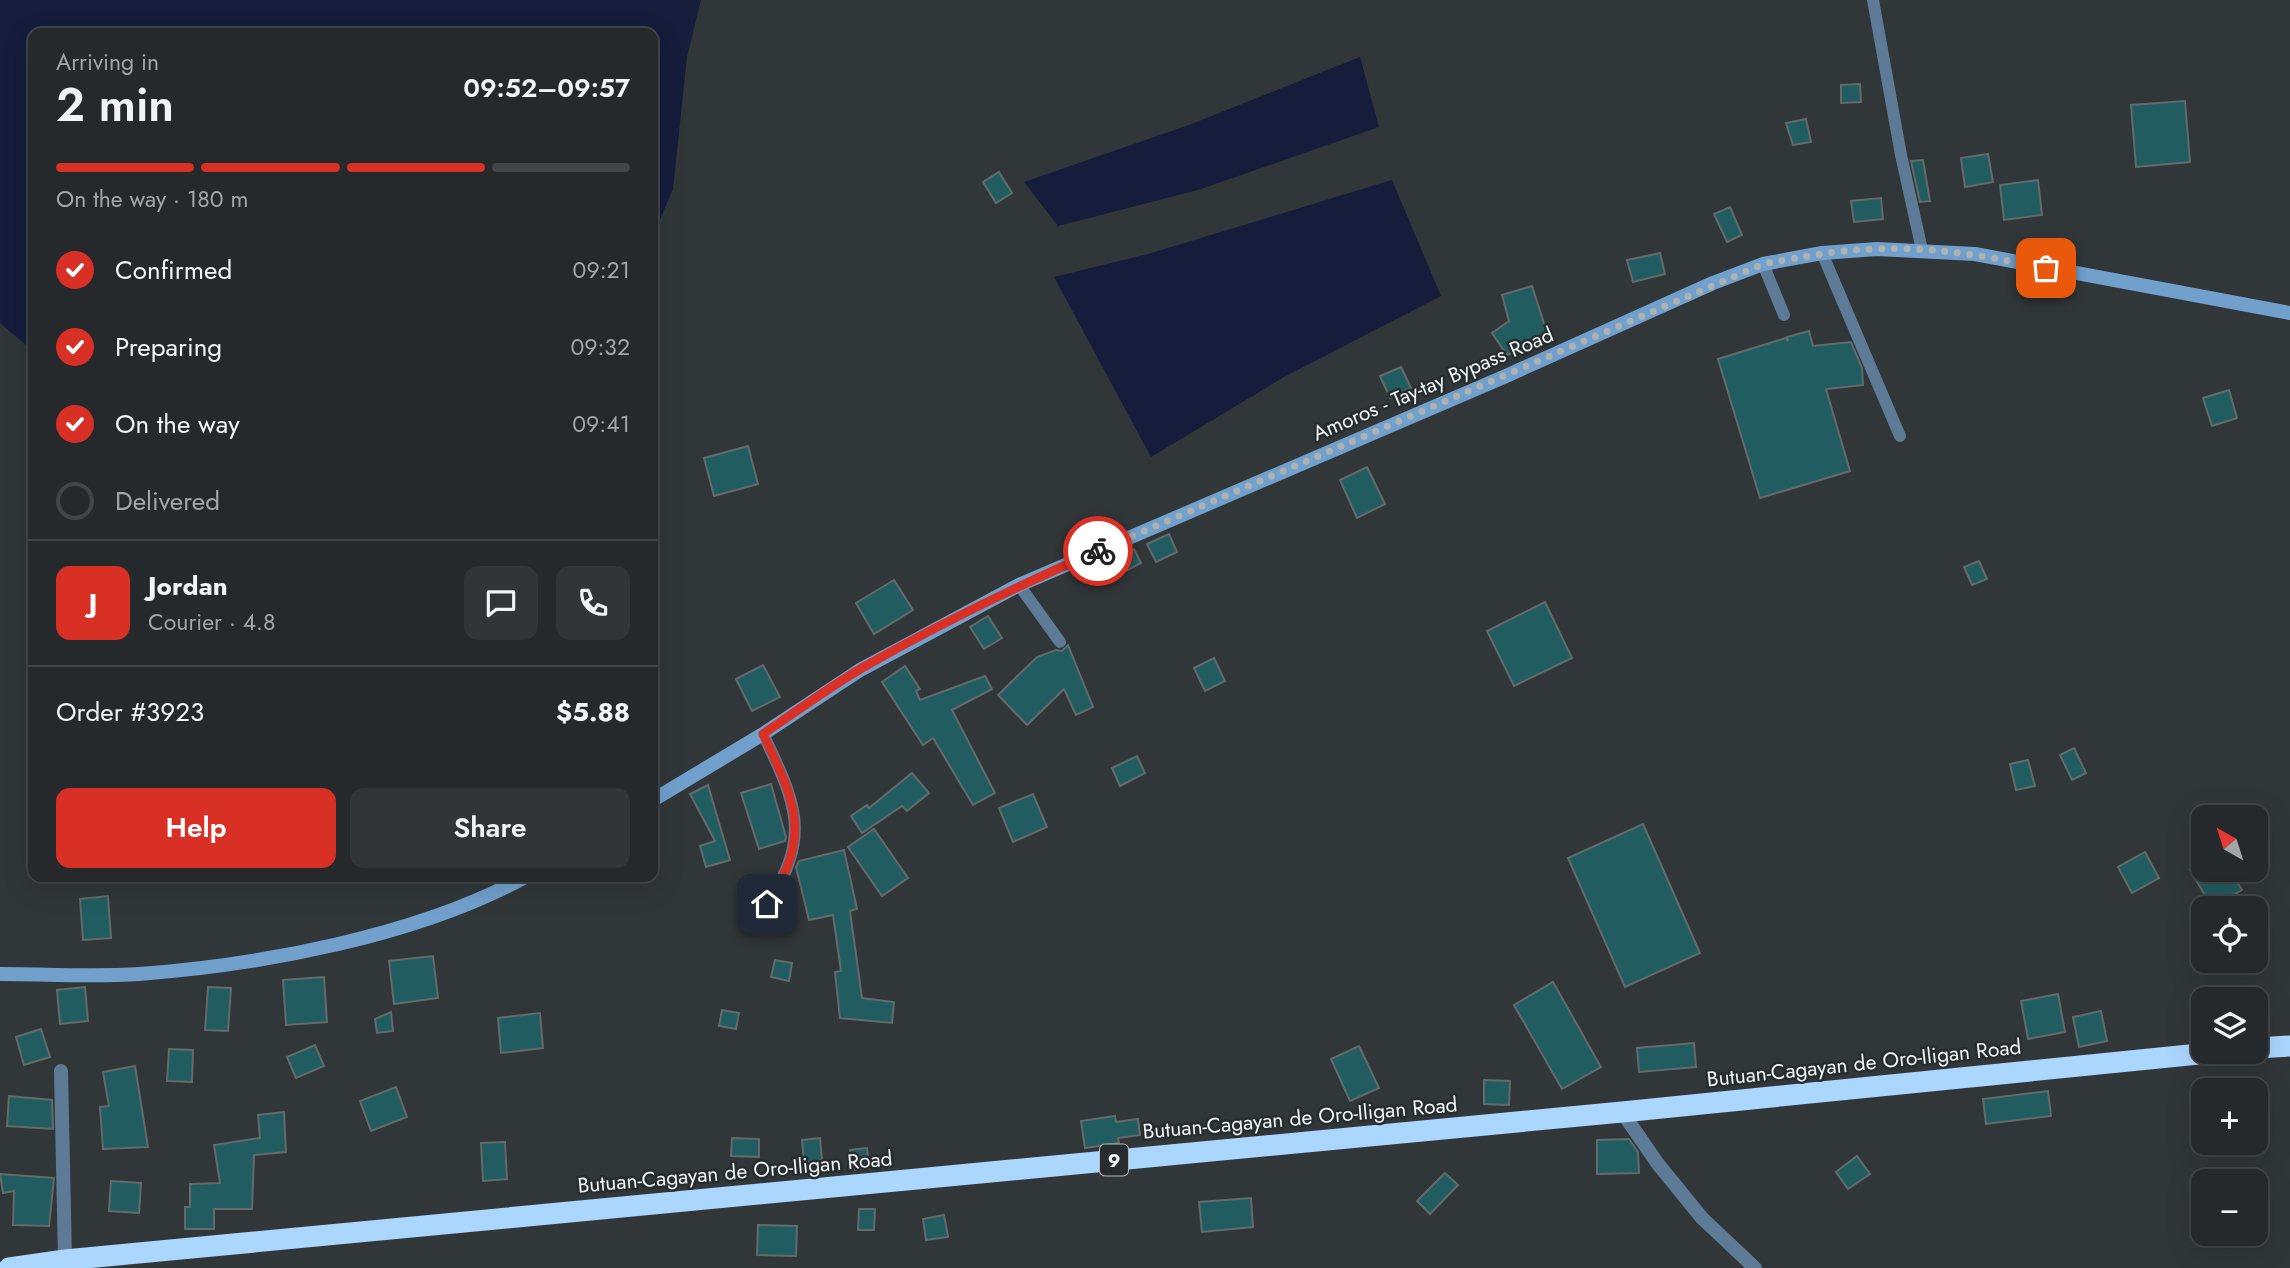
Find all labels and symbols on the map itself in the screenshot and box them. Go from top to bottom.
pin [2016,238,2076,298]
street label: Amoros - Tay-tay Bypass Road [1308,320,1558,448]
courier [1063,516,1133,586]
north arrow [2191,805,2268,882]
pin [737,874,797,934]
street label: Butuan-Cagayan de Oro-Iligan Road [1705,1032,2023,1094]
street label: Butuan-Cagayan de Oro-Iligan Road [1141,1089,1459,1147]
street label: Butuan-Cagayan de Oro-Iligan Road [576,1143,894,1201]
road number: 9 [1100,1144,1128,1176]

